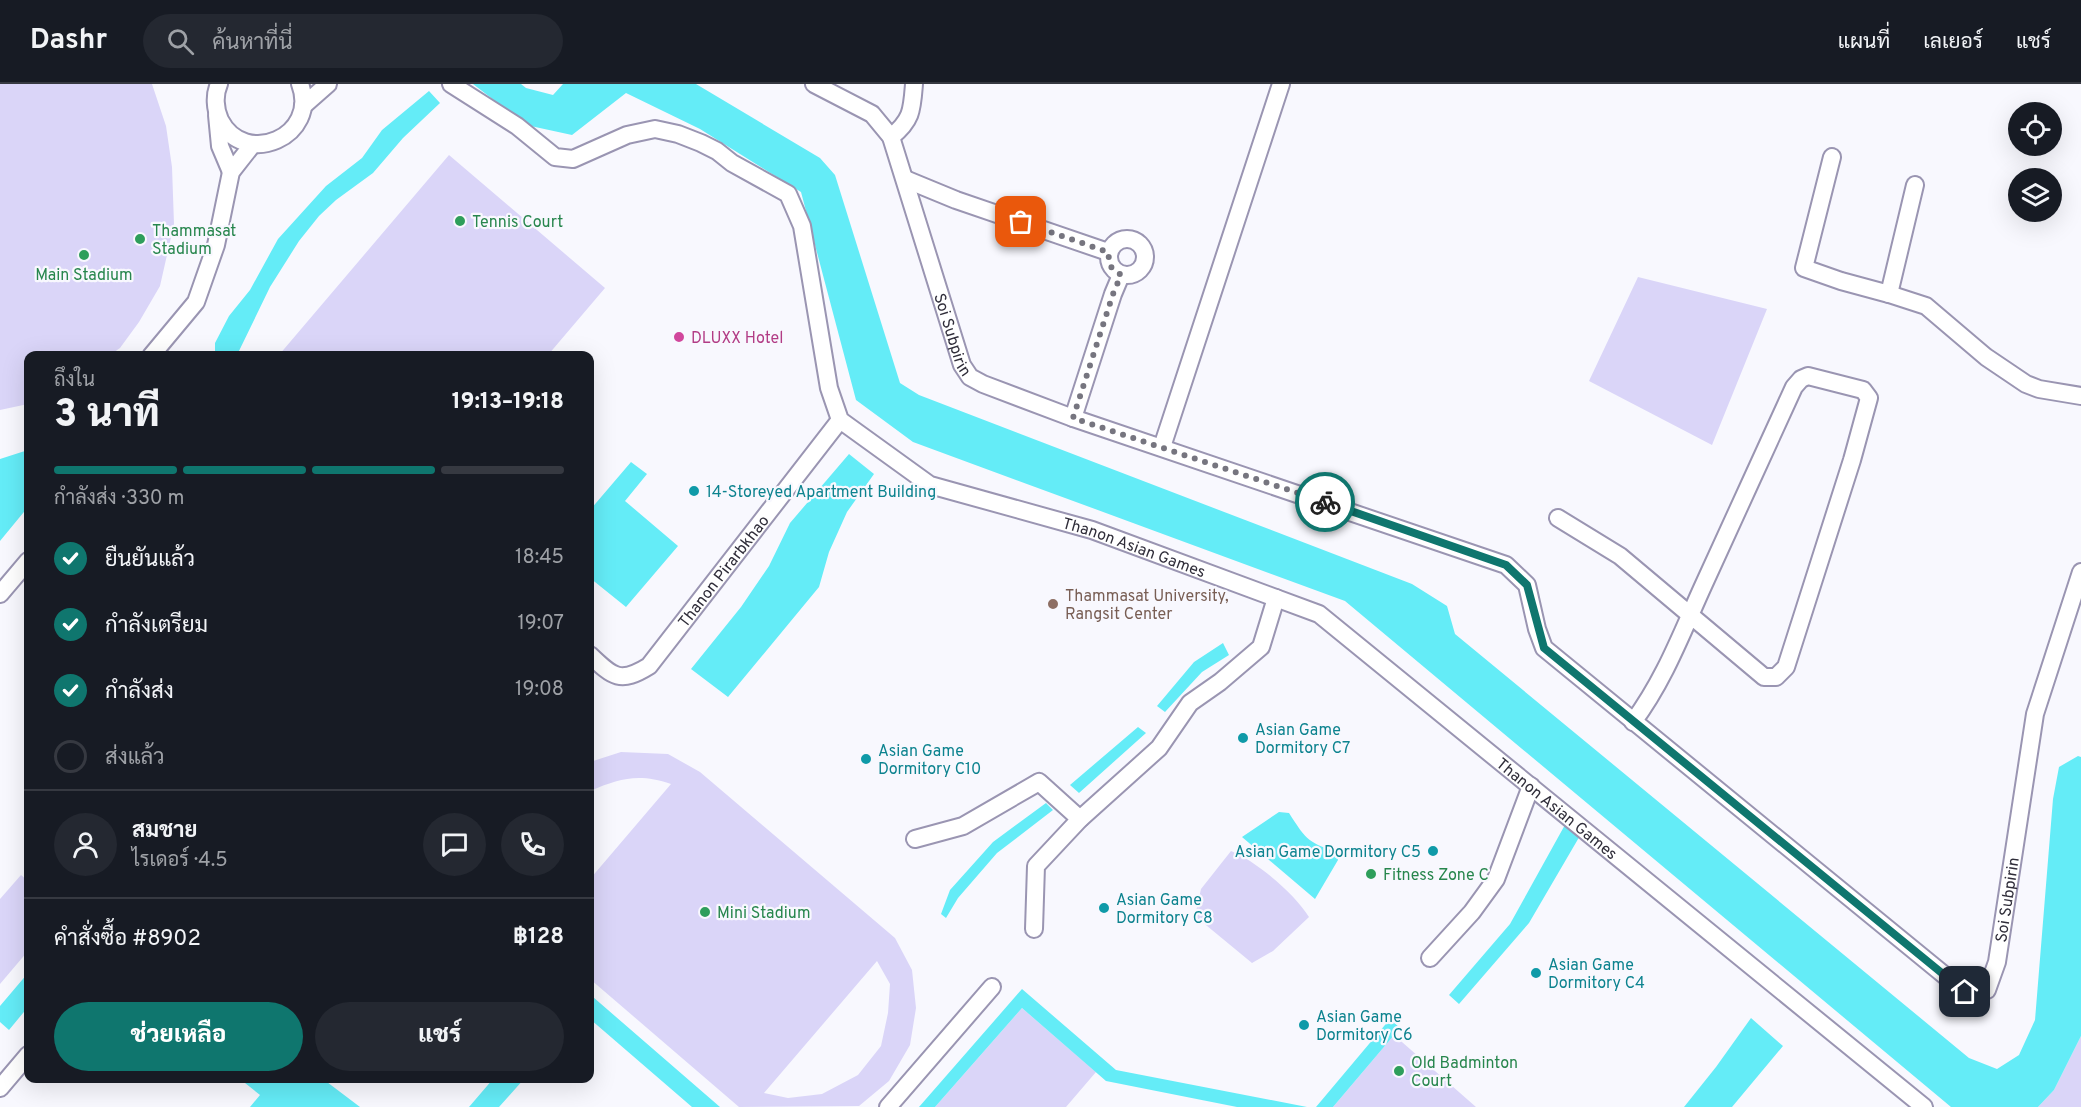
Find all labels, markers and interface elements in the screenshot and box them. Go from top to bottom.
search box [143,14,563,68]
text: Dashr [30,23,107,59]
icon: search [164,25,197,58]
text: แผนที่ [1838,29,1890,56]
text: เลเยอร์ [1923,29,1983,56]
text: แชร์ [2016,29,2051,56]
text: ค้นหาที่นี่ [212,30,293,57]
map controls [2008,102,2062,222]
button: locate [2008,102,2062,156]
button: layers [2008,168,2062,222]
pin [995,196,1046,247]
icon: bag [1004,205,1037,238]
place label: Tennis Court [472,213,563,233]
marker: Tennis Court [453,214,467,228]
place label: Thammasat Stadium [152,222,236,260]
marker: Thammasat Stadium [133,232,147,246]
marker: Main Stadium [77,248,91,262]
place label: Main Stadium [35,266,133,286]
street label: Soi Subpirin [928,291,975,381]
place label: DLUXX Hotel [691,329,783,349]
marker: DLUXX Hotel [672,330,686,344]
text: ถึงใน [54,368,95,394]
text: 19:13–19:18 [452,389,564,416]
text: 3 นาที [54,392,160,441]
courier [1295,472,1355,532]
place label: 14-Storeyed Apartment Building [706,483,936,503]
marker: 14-Storeyed Apartment Building [687,484,701,498]
text: กำลังส่ง · 330 m [54,486,184,512]
icon: bike [1309,486,1342,519]
street label: Thanon Pirarbkhao [675,512,774,632]
street label: Thanon Asian Games [1060,514,1208,583]
icon: check [54,542,87,575]
text: 18:45 [515,545,564,571]
text: ยืนยันแล้ว [105,547,195,574]
place label: Thammasat University, Rangsit Center [1065,587,1229,625]
marker: Thammasat University, Rangsit Center [1046,597,1060,611]
icon: check [54,608,87,641]
text: 19:07 [517,611,564,637]
text: กำลังเตรียม [105,613,208,640]
icon: check [54,674,87,707]
text: 19:08 [515,677,564,703]
text: กำลังส่ง [105,679,174,706]
place label: Asian Game Dormitory C7 [1255,721,1350,759]
marker: Asian Game Dormitory C7 [1236,731,1250,745]
place label: Asian Game Dormitory C10 [878,742,981,780]
text: ส่งแล้ว [105,745,165,772]
marker: Asian Game Dormitory C10 [859,752,873,766]
street label: Thanon Asian Games [1491,754,1621,865]
button: person [54,813,117,876]
button: chat [423,813,486,876]
button: phone [501,813,564,876]
text: สมชาย [132,818,198,845]
place label: Asian Game Dormitory C5 [1234,843,1421,863]
marker: Asian Game Dormitory C5 [1426,844,1440,858]
text: ไรเดอร์ · 4.5 [132,848,228,874]
street label: Soi Subpirin [1992,856,2025,944]
place label: Fitness Zone C [1383,866,1489,886]
marker: Fitness Zone C [1364,867,1378,881]
place label: Asian Game Dormitory C8 [1116,891,1213,929]
marker: Asian Game Dormitory C8 [1097,901,1111,915]
place label: Mini Stadium [717,904,810,924]
marker: Mini Stadium [698,905,712,919]
text: ฿128 [513,924,564,951]
text: คำสั่งซื้อ #8902 [54,926,201,953]
place label: Asian Game Dormitory C4 [1548,956,1645,994]
marker: Asian Game Dormitory C4 [1529,966,1543,980]
pin [1939,966,1990,1017]
icon: home [1948,975,1981,1008]
button: ช่วยเหลือ [54,1002,303,1071]
button: แชร์ [315,1002,564,1071]
place label: Asian Game Dormitory C6 [1316,1008,1413,1046]
marker: Asian Game Dormitory C6 [1297,1018,1311,1032]
place label: Old Badminton Court [1411,1054,1518,1092]
marker: Old Badminton Court [1392,1064,1406,1078]

